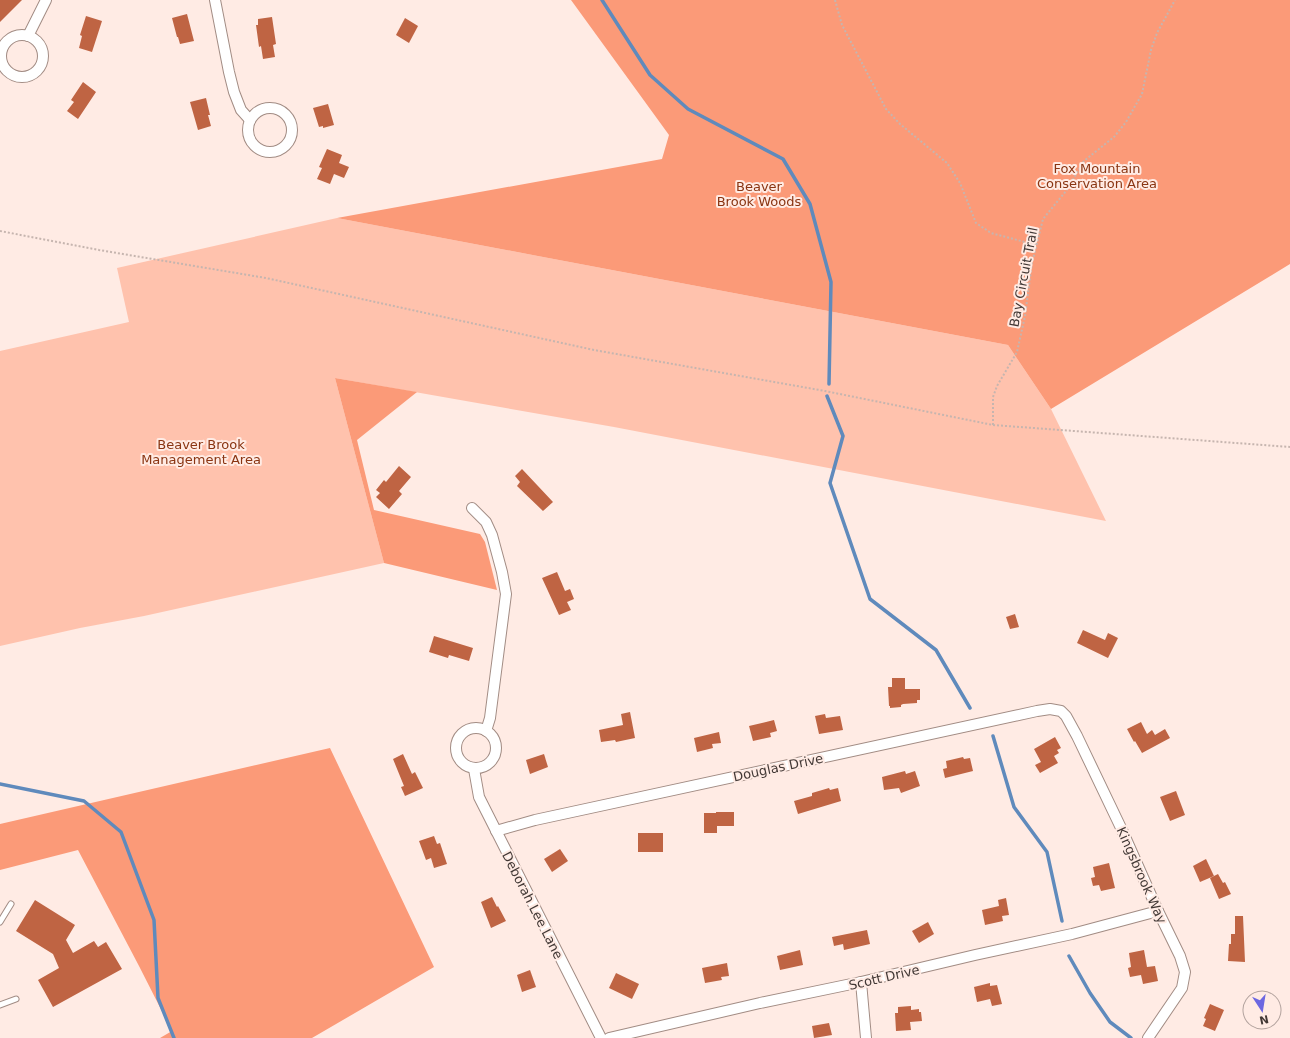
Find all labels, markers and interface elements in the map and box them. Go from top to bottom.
park label: Fox Mountain Conservation Area [1037,161,1157,191]
park label: Beaver Brook Woods [717,179,802,209]
street label: Bay Circuit Trail [1006,226,1041,328]
park label: Beaver Brook Management Area [141,437,261,467]
street label: Douglas Drive [732,751,824,784]
street label: Kingsbrook Way [1114,825,1170,926]
street label: Deborah Lee Lane [499,849,566,961]
street label: Scott Drive [847,962,921,993]
north arrow [1242,990,1282,1030]
text: N [1258,1012,1270,1027]

